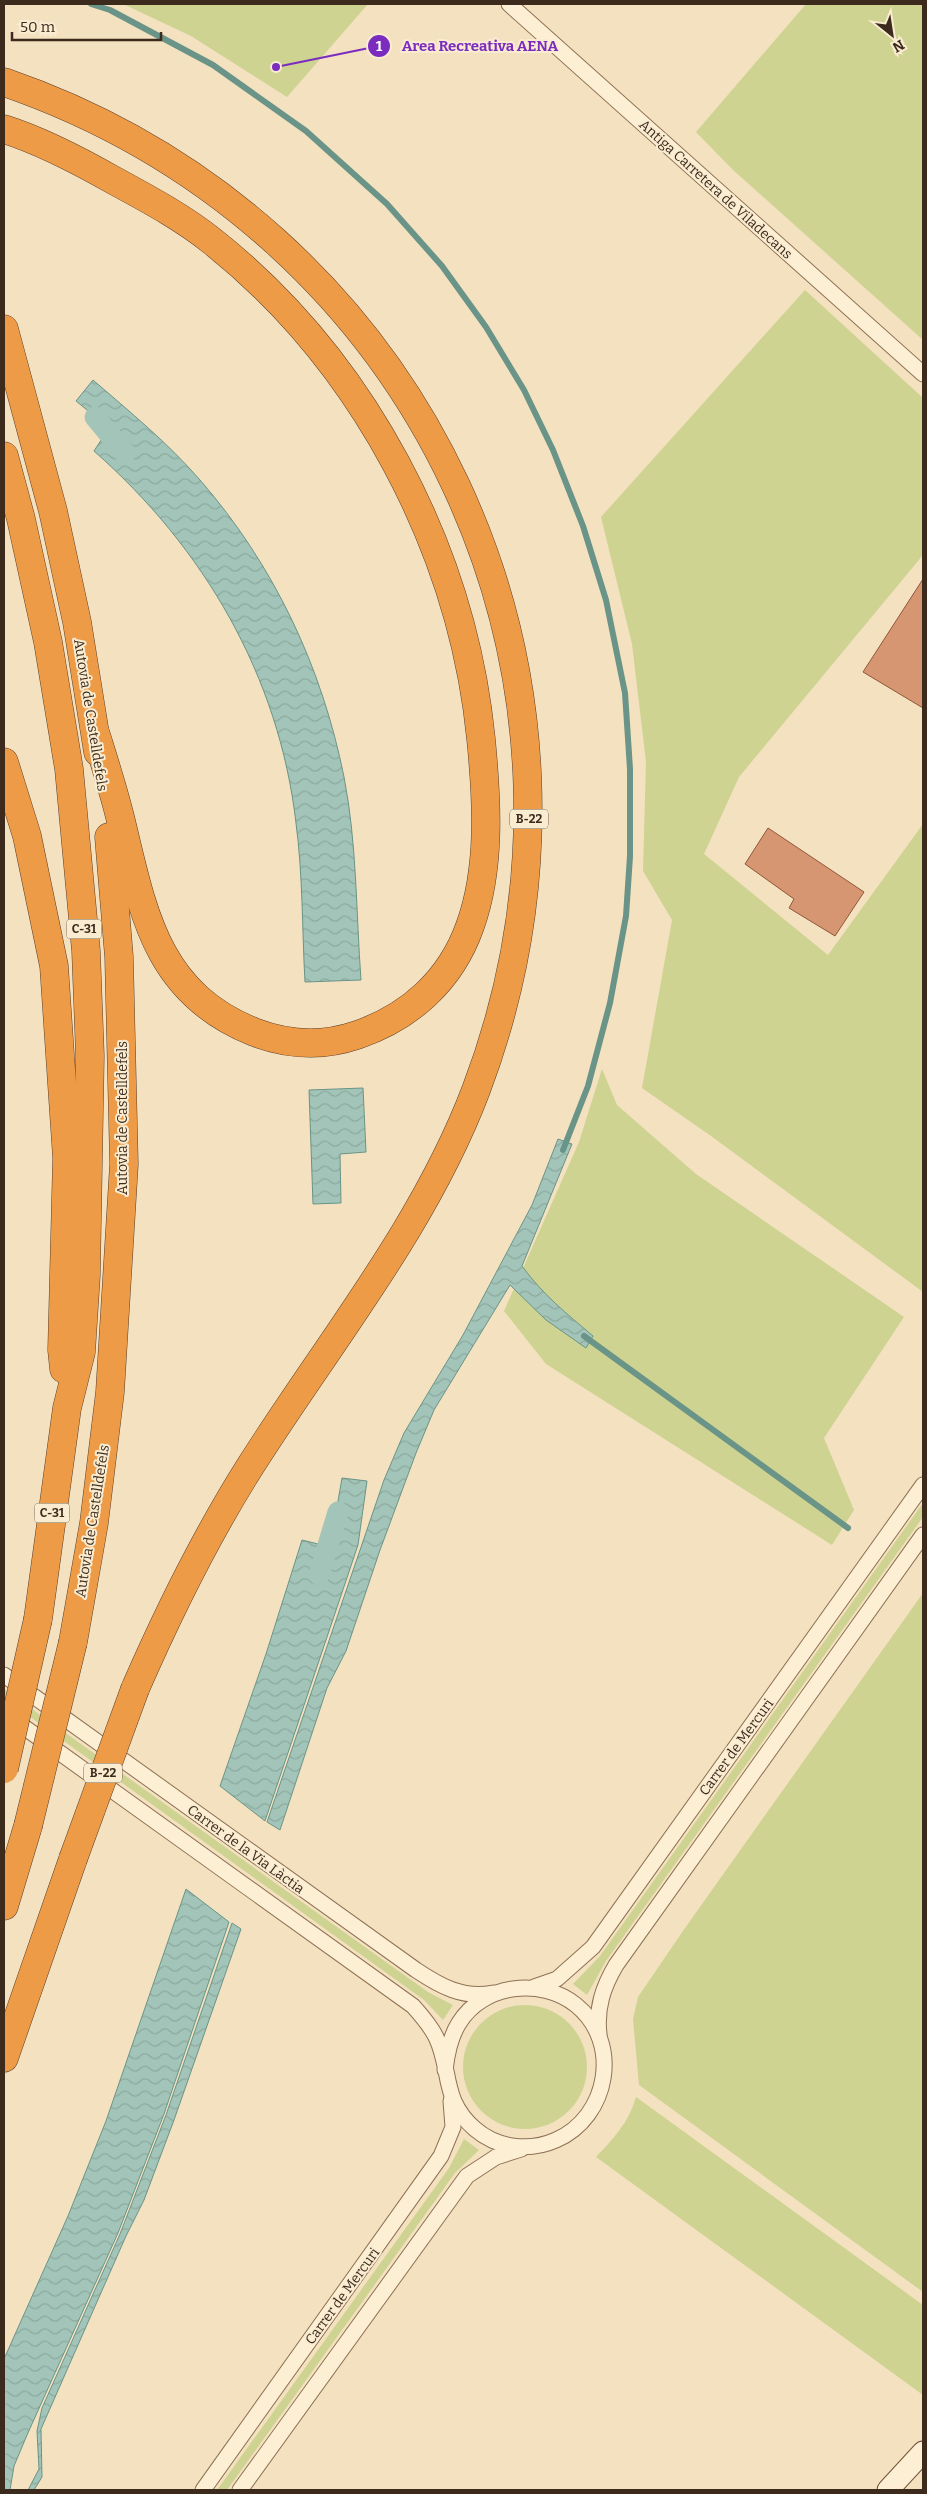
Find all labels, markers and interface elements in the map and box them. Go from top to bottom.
scale bar [12,10,161,42]
north arrow [867,10,917,60]
text: 50 m [20,18,56,36]
callout: Area Recreativa AENA [367,31,568,61]
text: N [889,36,907,56]
text: 1 [376,37,383,55]
text: Area Recreativa AENA [402,37,559,55]
street label: Antiga Carretera de Viladecans [636,116,796,263]
street label: Autovia de Castelldefels [70,638,111,793]
road number: B-22 [510,810,548,829]
road number: C-31 [66,920,102,939]
street label: Autovia de Castelldefels [114,1041,131,1195]
street label: Autovia de Castelldefels [72,1444,113,1599]
road number: C-31 [34,1504,70,1522]
street label: Carrer de Mercuri [696,1696,777,1799]
road number: B-22 [84,1764,122,1782]
street label: Carrer de la Via Làctia [184,1801,308,1898]
street label: Carrer de Mercuri [302,2245,383,2348]

